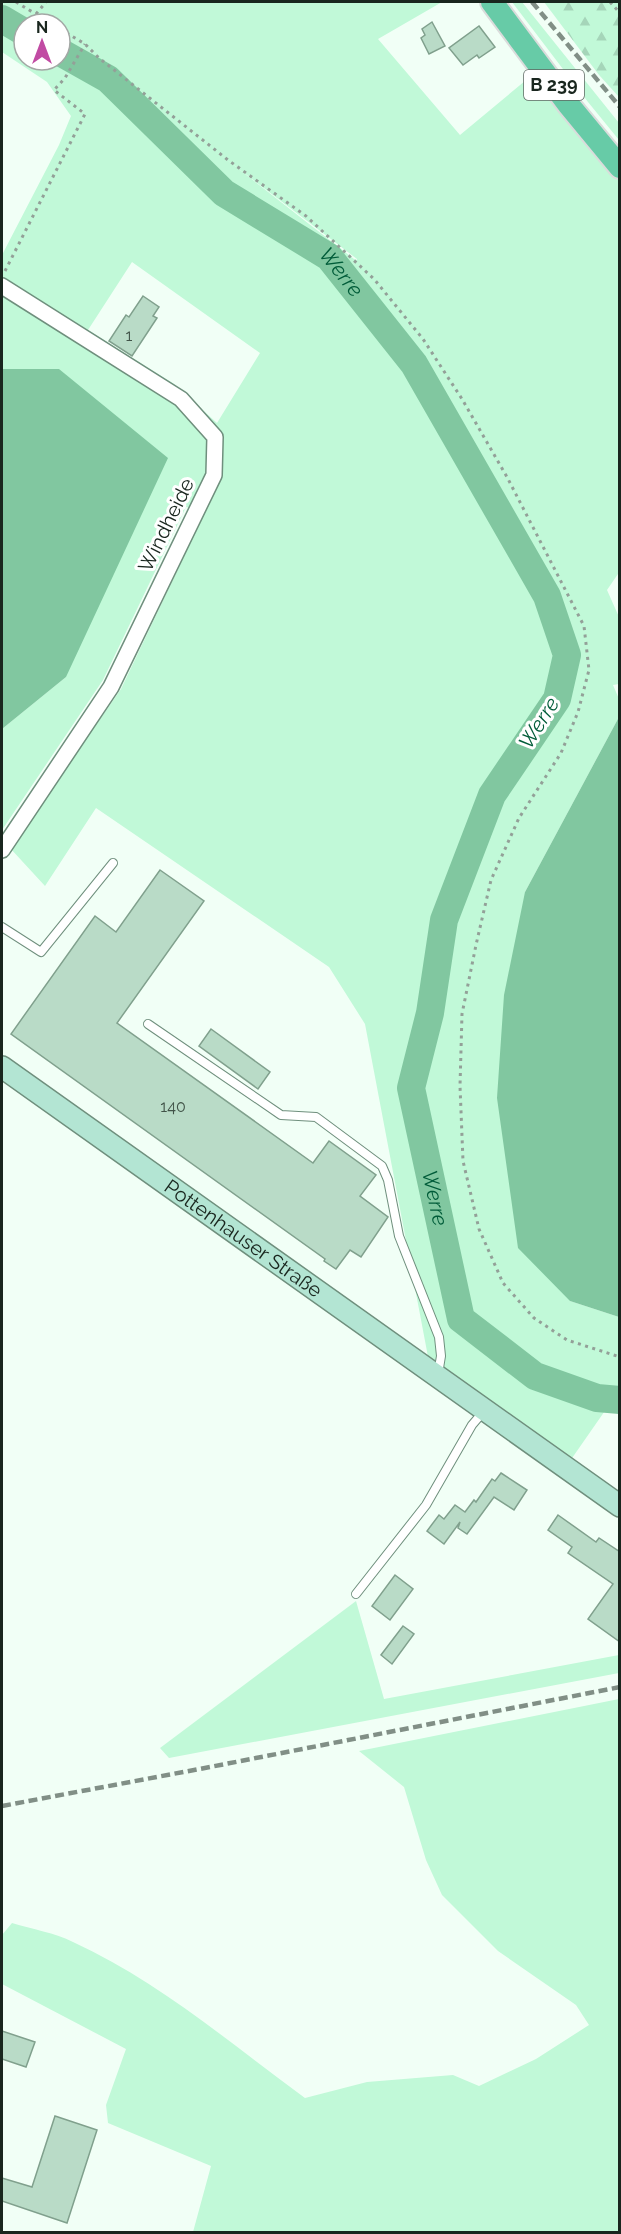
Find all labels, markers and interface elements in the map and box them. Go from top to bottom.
north arrow [12,12,72,72]
text: N [36,18,48,37]
road number: B 239 [524,70,584,100]
water label: Werre [314,242,369,302]
house number: 1 [126,326,133,345]
street label: Windheide [133,474,199,576]
water label: Werre [513,692,564,753]
house number: 140 [160,1097,186,1116]
water label: Werre [417,1168,453,1228]
street label: Pottenhauser Straße [160,1174,327,1303]

